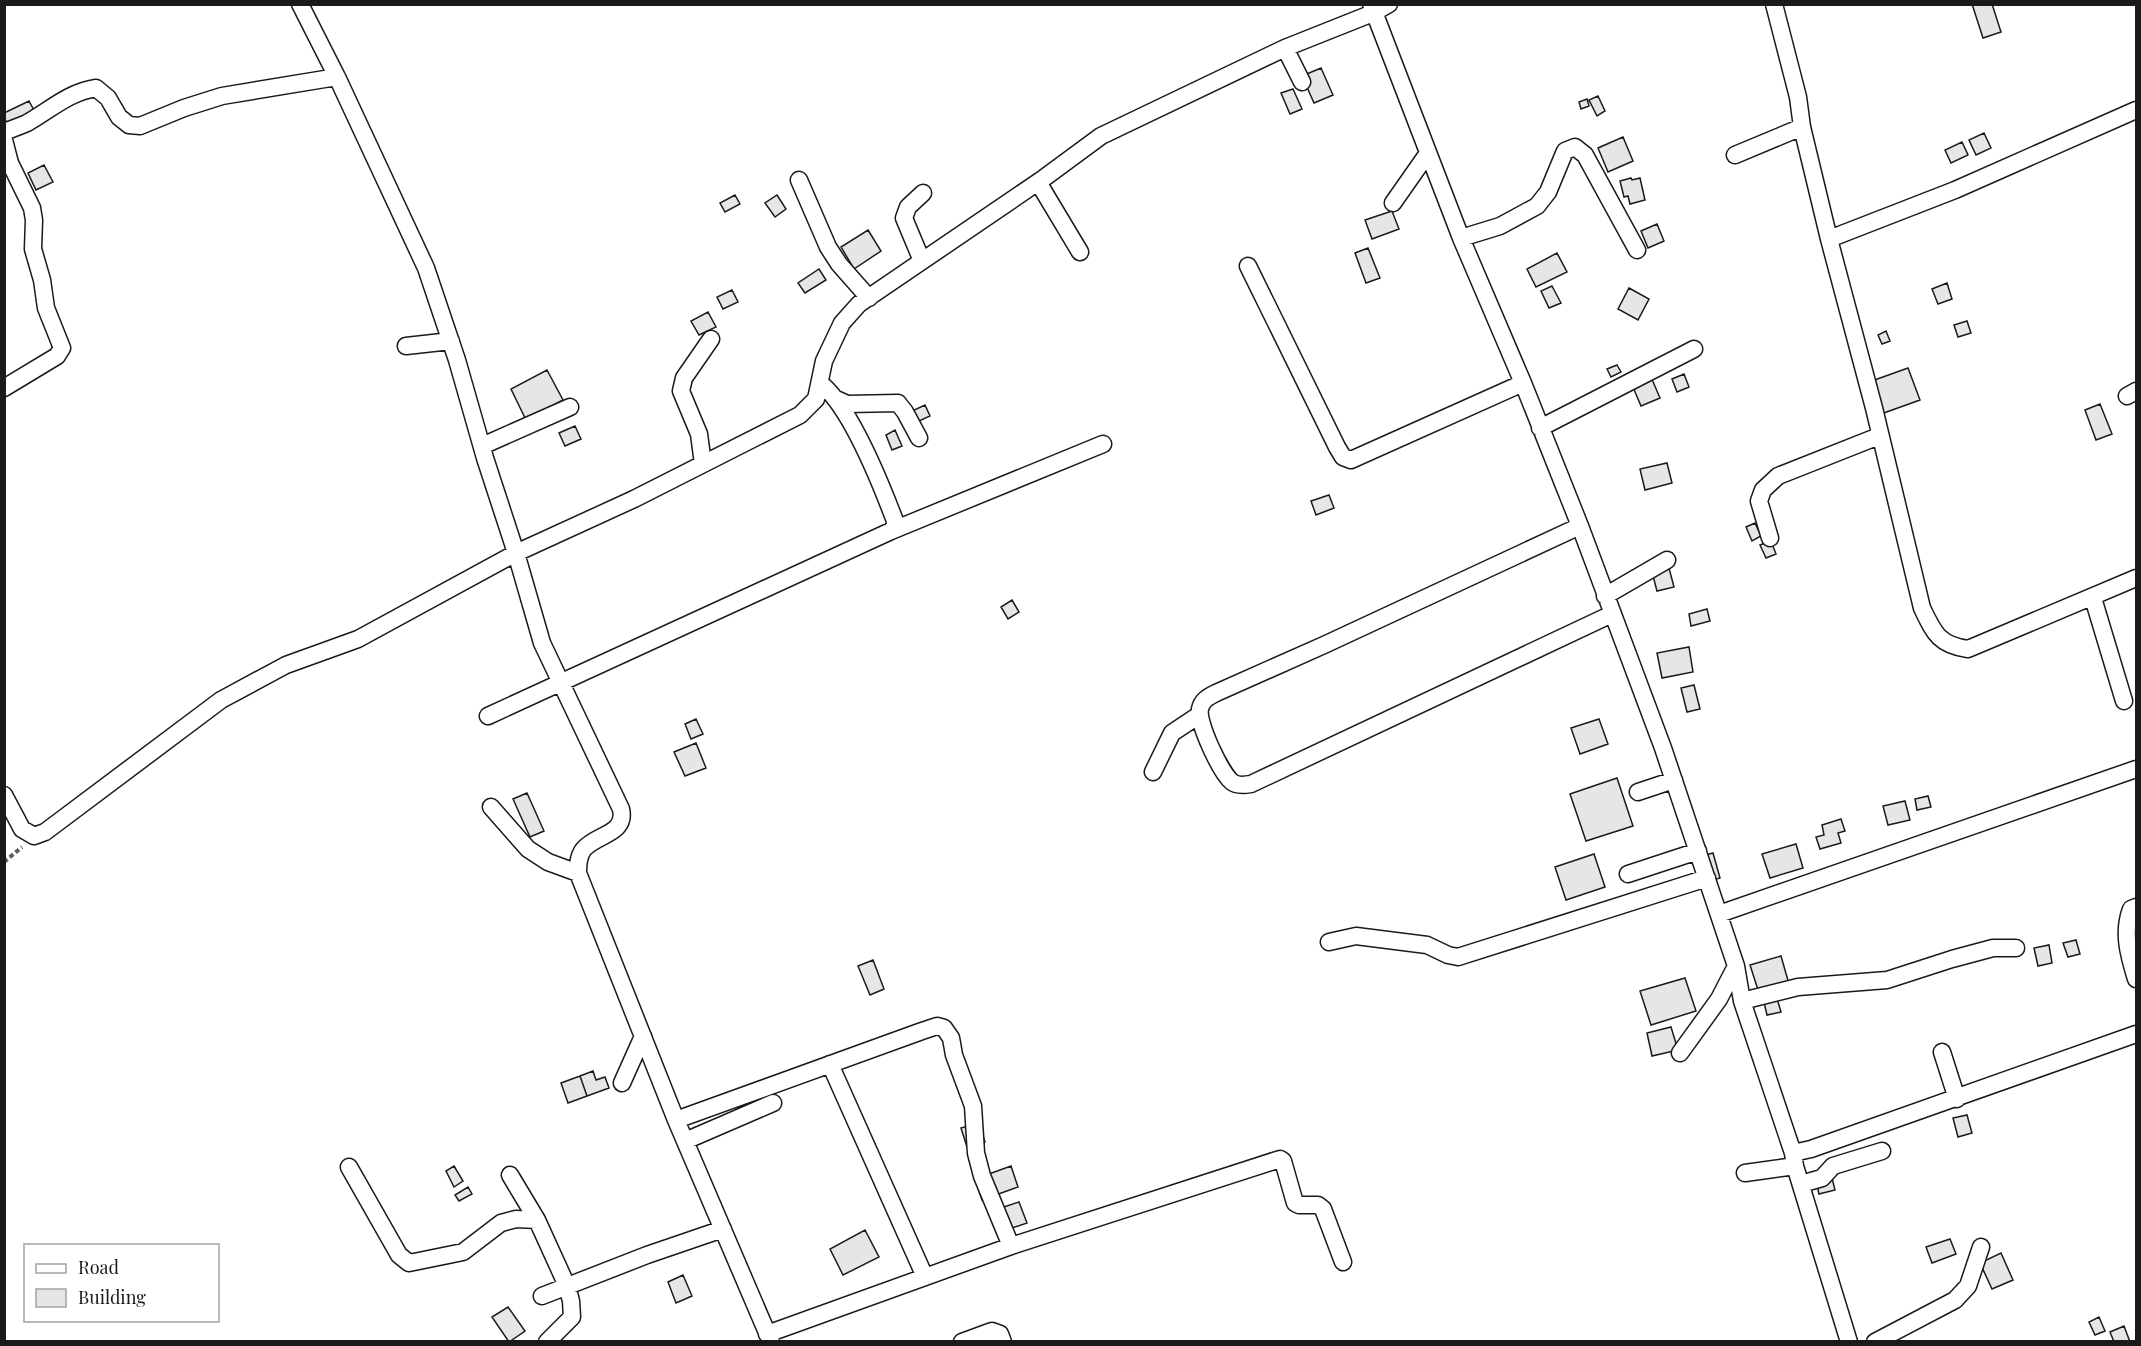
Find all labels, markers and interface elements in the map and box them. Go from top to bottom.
legend [24,1244,219,1322]
text: Road [78,1255,119,1279]
text: Building [78,1285,146,1309]

